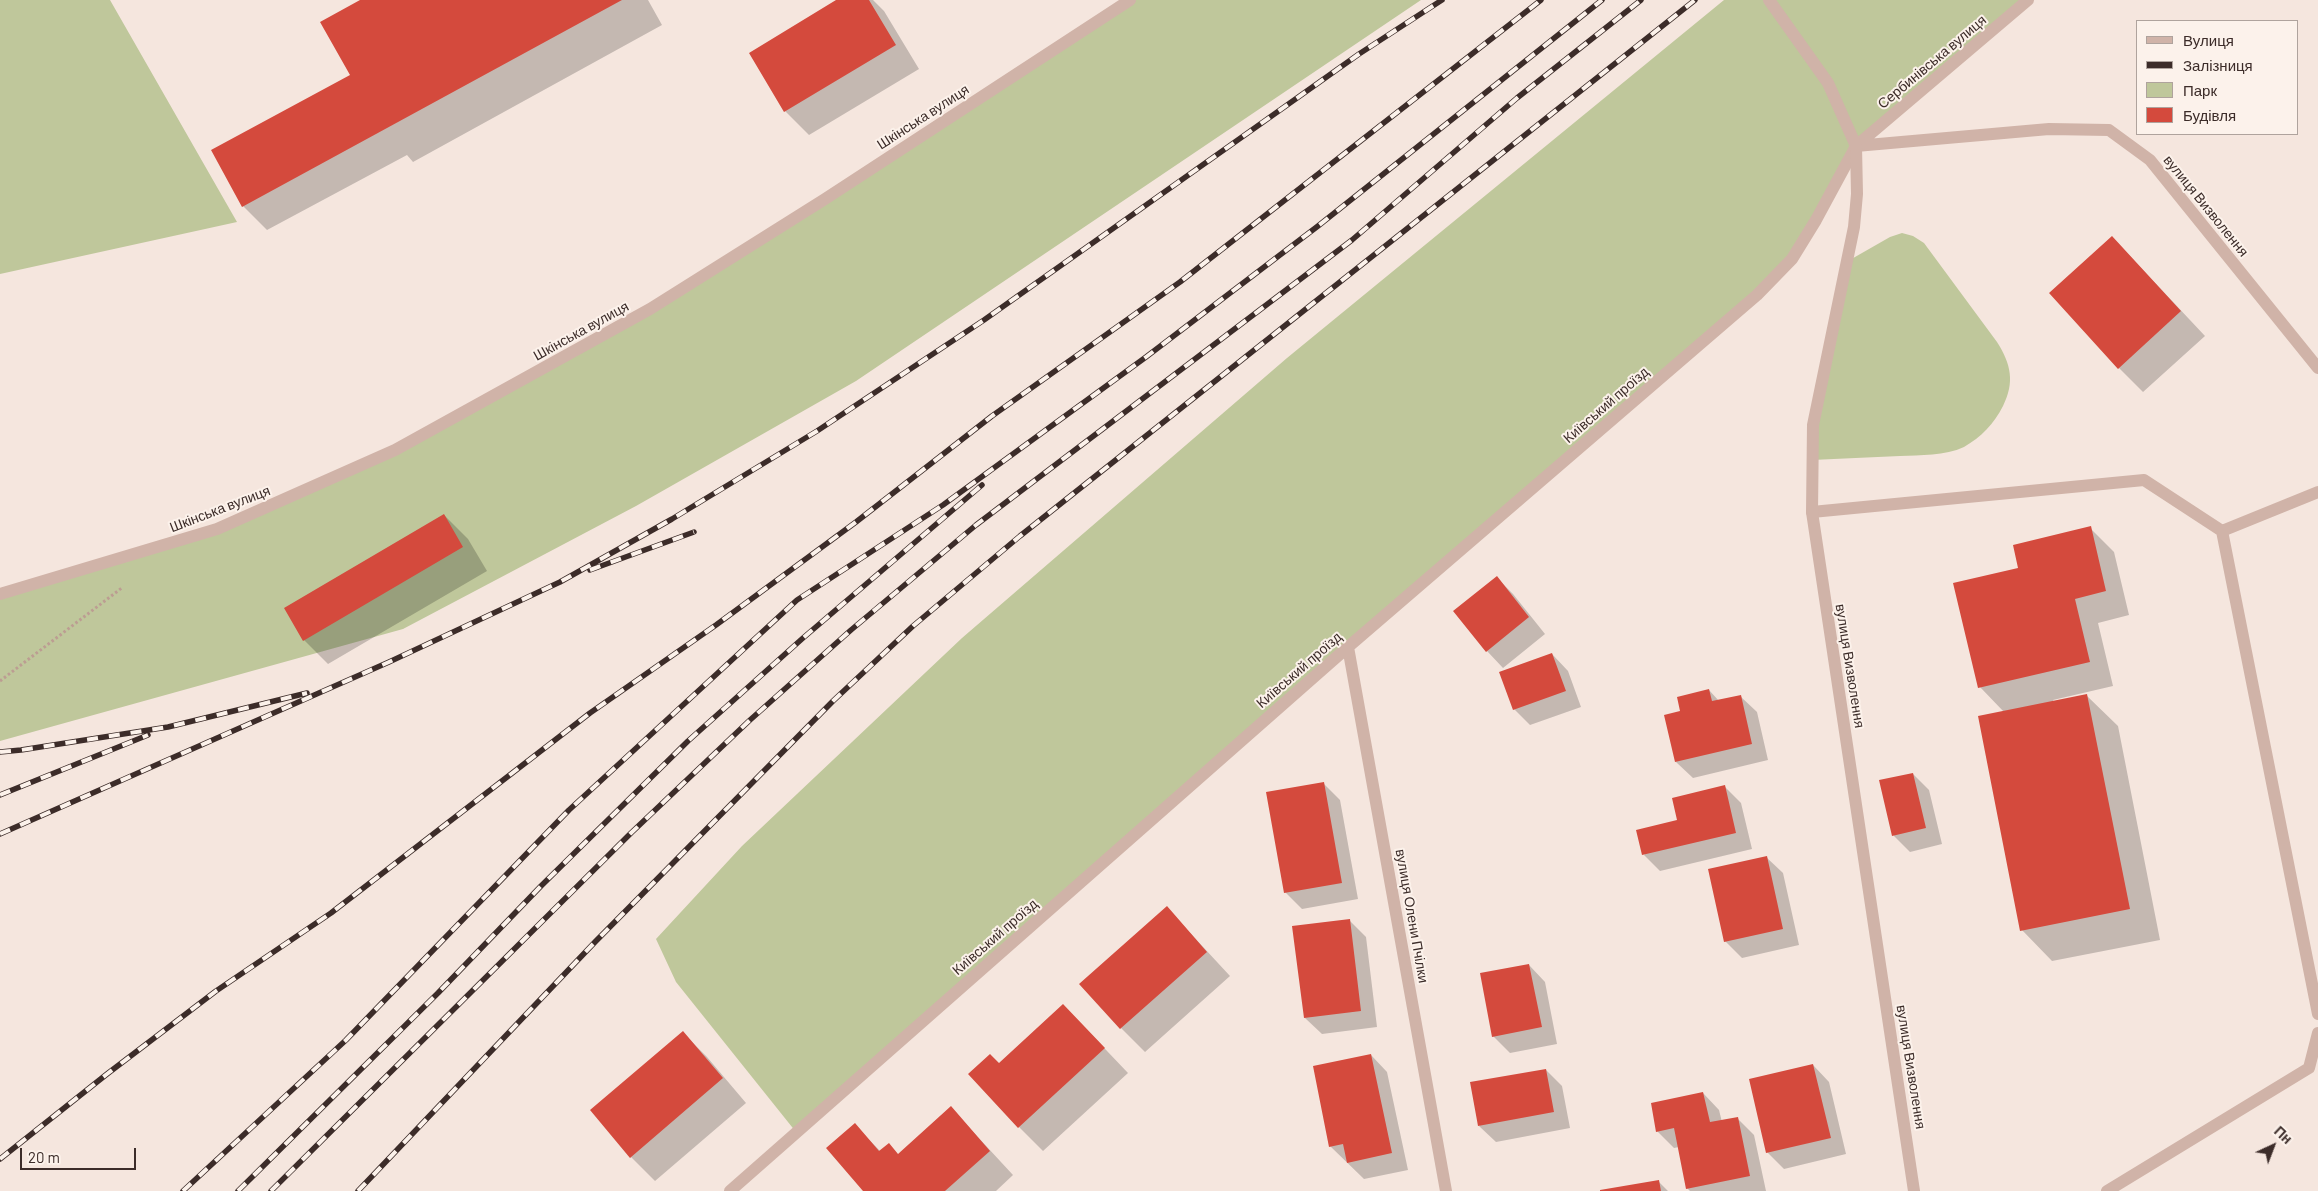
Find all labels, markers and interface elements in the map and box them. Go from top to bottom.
street label: Сербинівська вулиця [1874,12,1990,112]
legend [2136,20,2298,135]
text: Вулиця [2183,31,2234,49]
text: Залізниця [2183,56,2253,74]
street label: Шкінська вулиця [874,81,972,153]
text: Парк [2183,81,2217,99]
text: Будівля [2183,106,2236,124]
street label: вулиця Визволення [2160,152,2252,260]
street label: Шкінська вулиця [530,298,632,364]
street label: Київський проїзд [1560,363,1652,447]
street label: Шкінська вулиця [167,482,273,536]
street label: вулиця Визволення [1832,603,1868,729]
street label: Київський проїзд [1253,628,1345,712]
street label: вулиця Олени Пчілки [1392,848,1432,984]
street label: Київський проїзд [949,895,1041,979]
street label: вулиця Визволення [1893,1004,1929,1130]
north arrow [2248,1121,2298,1171]
text: Пн [2271,1122,2296,1147]
scale bar [22,1138,139,1170]
text: 20 m [28,1148,60,1166]

